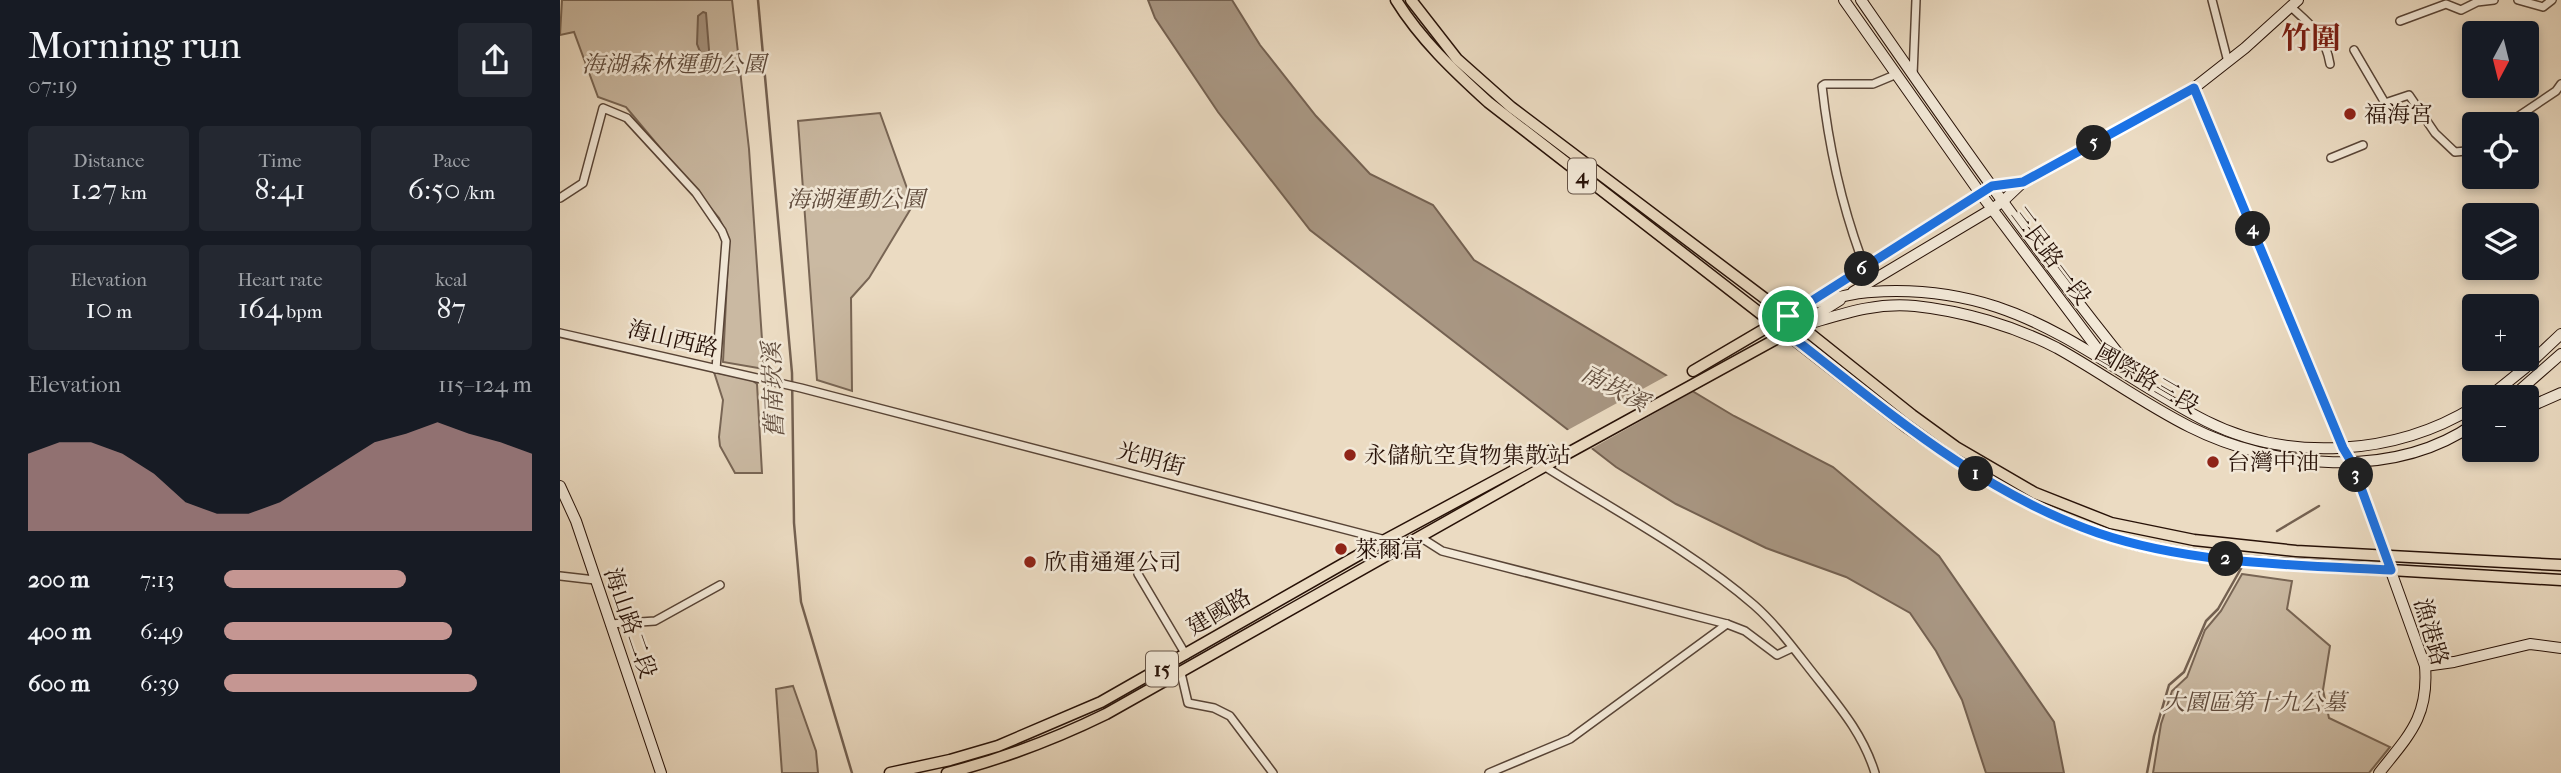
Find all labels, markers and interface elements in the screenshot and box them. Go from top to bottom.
district label: 竹圍 [2281,21,2341,56]
north arrow [2462,21,2539,98]
map controls [2462,21,2539,462]
text: Morning run [28,23,241,68]
button: share [458,23,532,97]
park label: 海湖森林運動公園 [582,51,770,78]
text: 07:19 [28,72,78,99]
place label: 福海宮 [2364,101,2433,128]
marker: 福海宮 [2342,106,2358,122]
button: locate [2462,112,2539,189]
pin: 5 [2076,125,2112,160]
text: 5 [2089,131,2098,153]
text: Distance [73,150,144,172]
text: Time [258,150,302,172]
text: Pace [432,150,470,172]
road number: 4 [1568,158,1596,194]
text: 1.27 [71,172,117,207]
text: 8:41 [255,172,305,207]
text: 6:50 [408,172,461,207]
text: km [117,182,147,204]
text: /km [461,182,495,204]
park label: 海湖運動公園 [787,186,929,213]
street label: 三民路一段 [2006,202,2096,310]
button: layers [2462,203,2539,280]
pin: 4 [2236,212,2270,246]
text: 4 [2247,217,2258,239]
pin: 6 [1844,252,1880,286]
text: 6 [1856,257,1867,279]
text: Elevation [70,269,147,291]
text: Heart rate [237,269,323,291]
text: kcal [435,269,467,291]
pin [1758,286,1818,346]
text: 10 [85,291,112,326]
text: 164 [238,291,282,326]
text: 87 [437,291,466,326]
button: + [2462,294,2539,371]
icon: arrive [1769,297,1807,335]
text: m [112,301,132,323]
text: bpm [282,301,322,323]
street label: 海山西路 [625,315,721,363]
water label: 舊南崁溪 [757,339,789,438]
street label: 國際路三段 [2090,339,2204,419]
water label: 南崁溪 [1577,359,1656,419]
text: Elevation [28,371,121,398]
text: 115–124 m [438,371,532,398]
button: − [2462,385,2539,462]
street label: 光明街 [1114,437,1188,481]
place label: 永儲航空貨物集散站 [1364,442,1571,469]
marker: 永儲航空貨物集散站 [1342,447,1358,463]
place label: 台灣中油 [2227,449,2319,476]
marker: 台灣中油 [2205,454,2221,470]
pin: 1 [1958,456,1994,491]
pin: 3 [2338,458,2374,492]
text: 1 [1972,462,1979,484]
text: 3 [2352,463,2359,485]
place label: 萊爾富 [1355,536,1424,563]
marker: 萊爾富 [1333,541,1349,557]
pin: 2 [2208,542,2244,576]
text: 2 [2221,547,2230,569]
place label: 欣甫通運公司 [1044,549,1182,576]
marker: 欣甫通運公司 [1022,554,1038,570]
street label: 海山路二段 [599,564,661,682]
text: 200 m [28,566,89,593]
text: 7:13 [140,566,174,593]
street label: 建國路 [1182,583,1256,641]
street label: 漁港路 [2409,595,2453,669]
text: 400 m [28,618,91,645]
text: 6:49 [140,618,184,645]
road number: 15 [1146,652,1178,686]
text: 600 m [28,670,90,697]
text: 6:39 [140,670,180,697]
park label: 大園區第十九公墓 [2162,689,2350,716]

